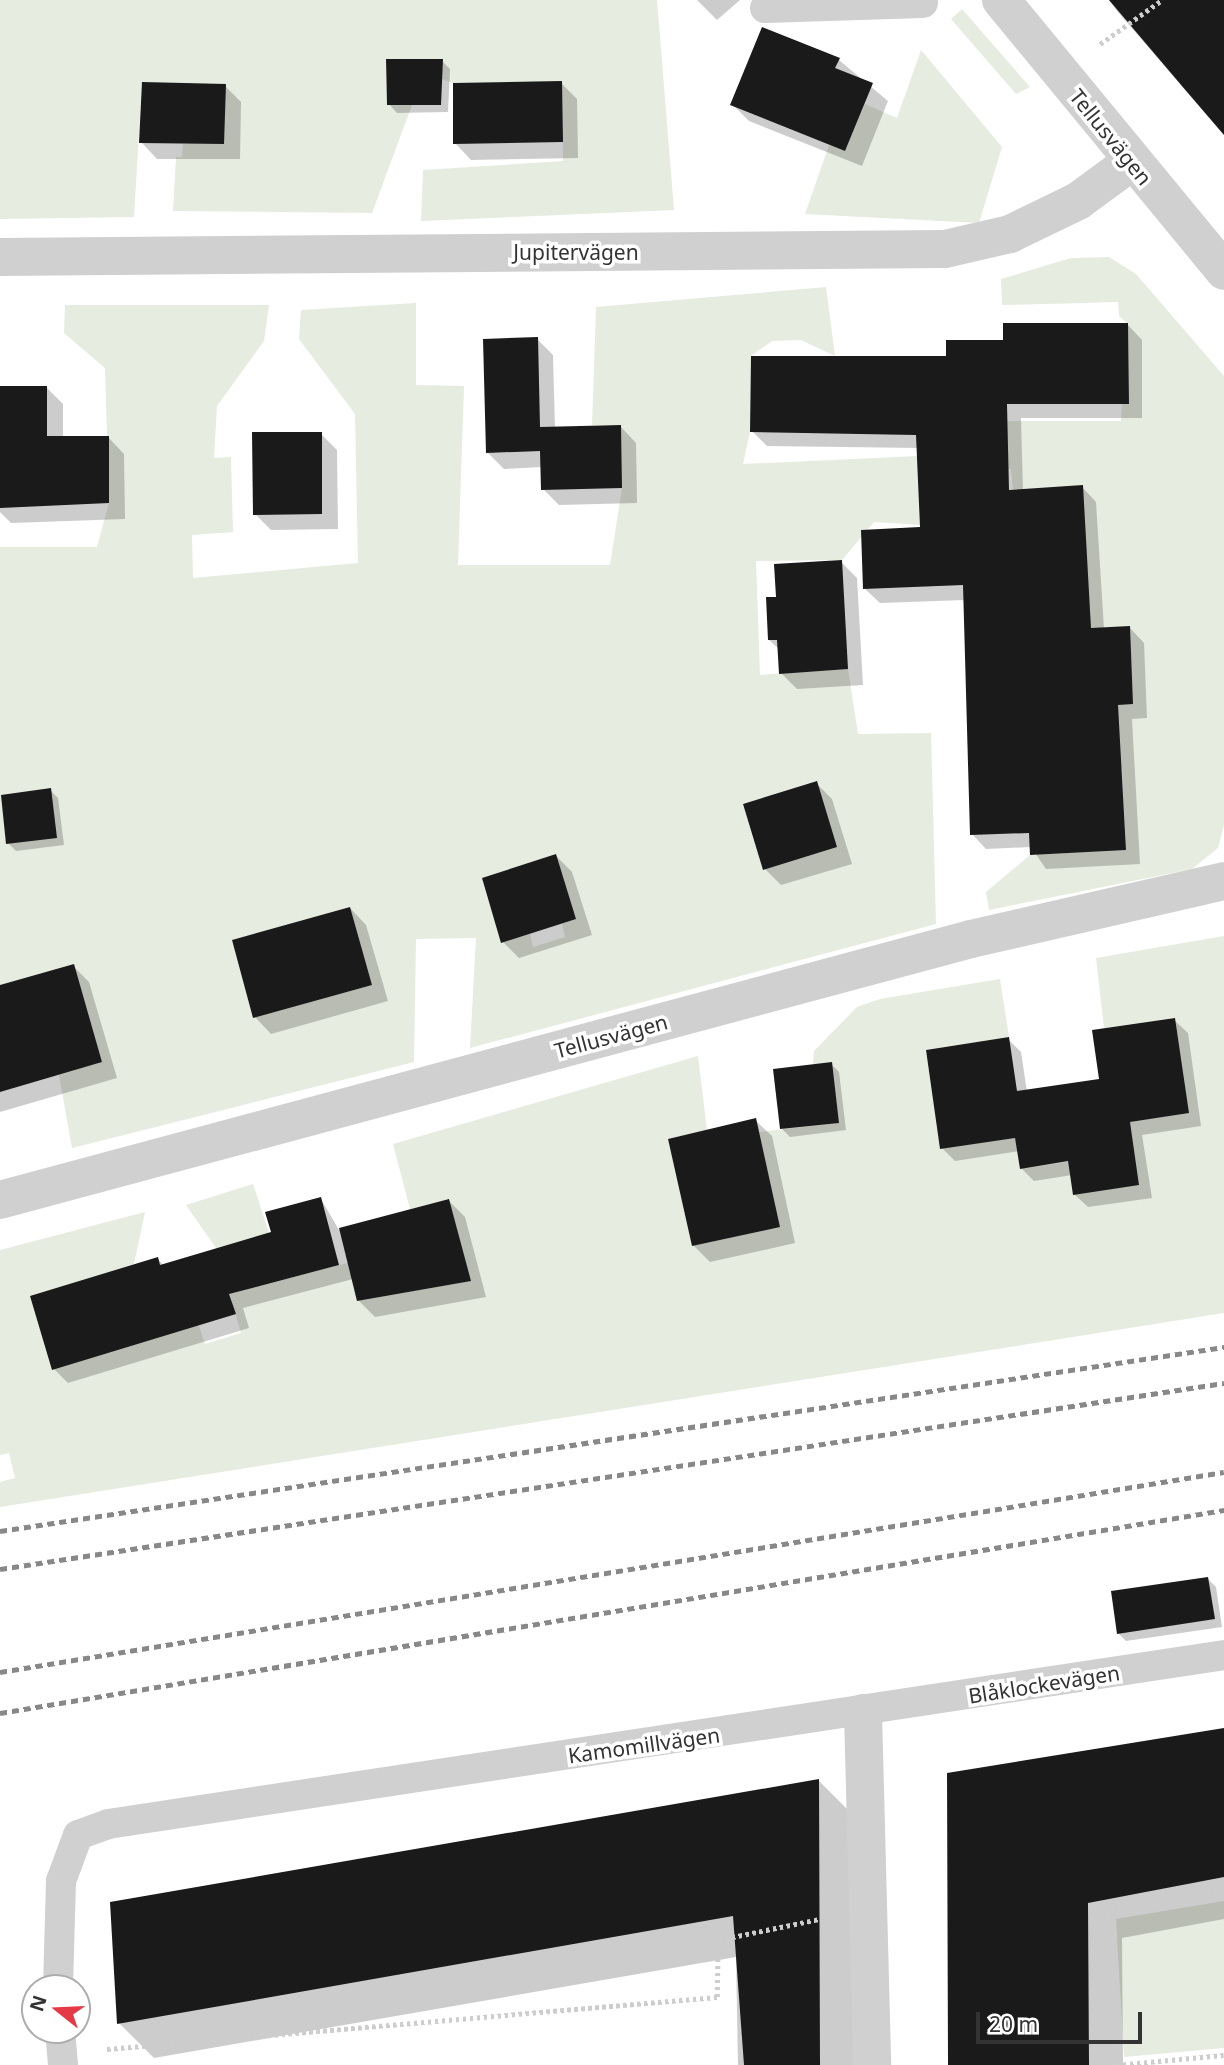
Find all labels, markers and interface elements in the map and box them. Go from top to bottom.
street label: Tellusvägen [1065,84,1157,190]
street label: Jupitervägen [513,239,639,265]
street label: Tellusvägen [552,1009,670,1063]
street label: Blåklockevägen [966,1660,1122,1708]
street label: Kamomillvägen [566,1722,722,1768]
north arrow [21,1974,91,2044]
text: N [23,1992,53,2015]
scale bar [979,1998,1145,2042]
text: 20 m [989,2010,1038,2038]

